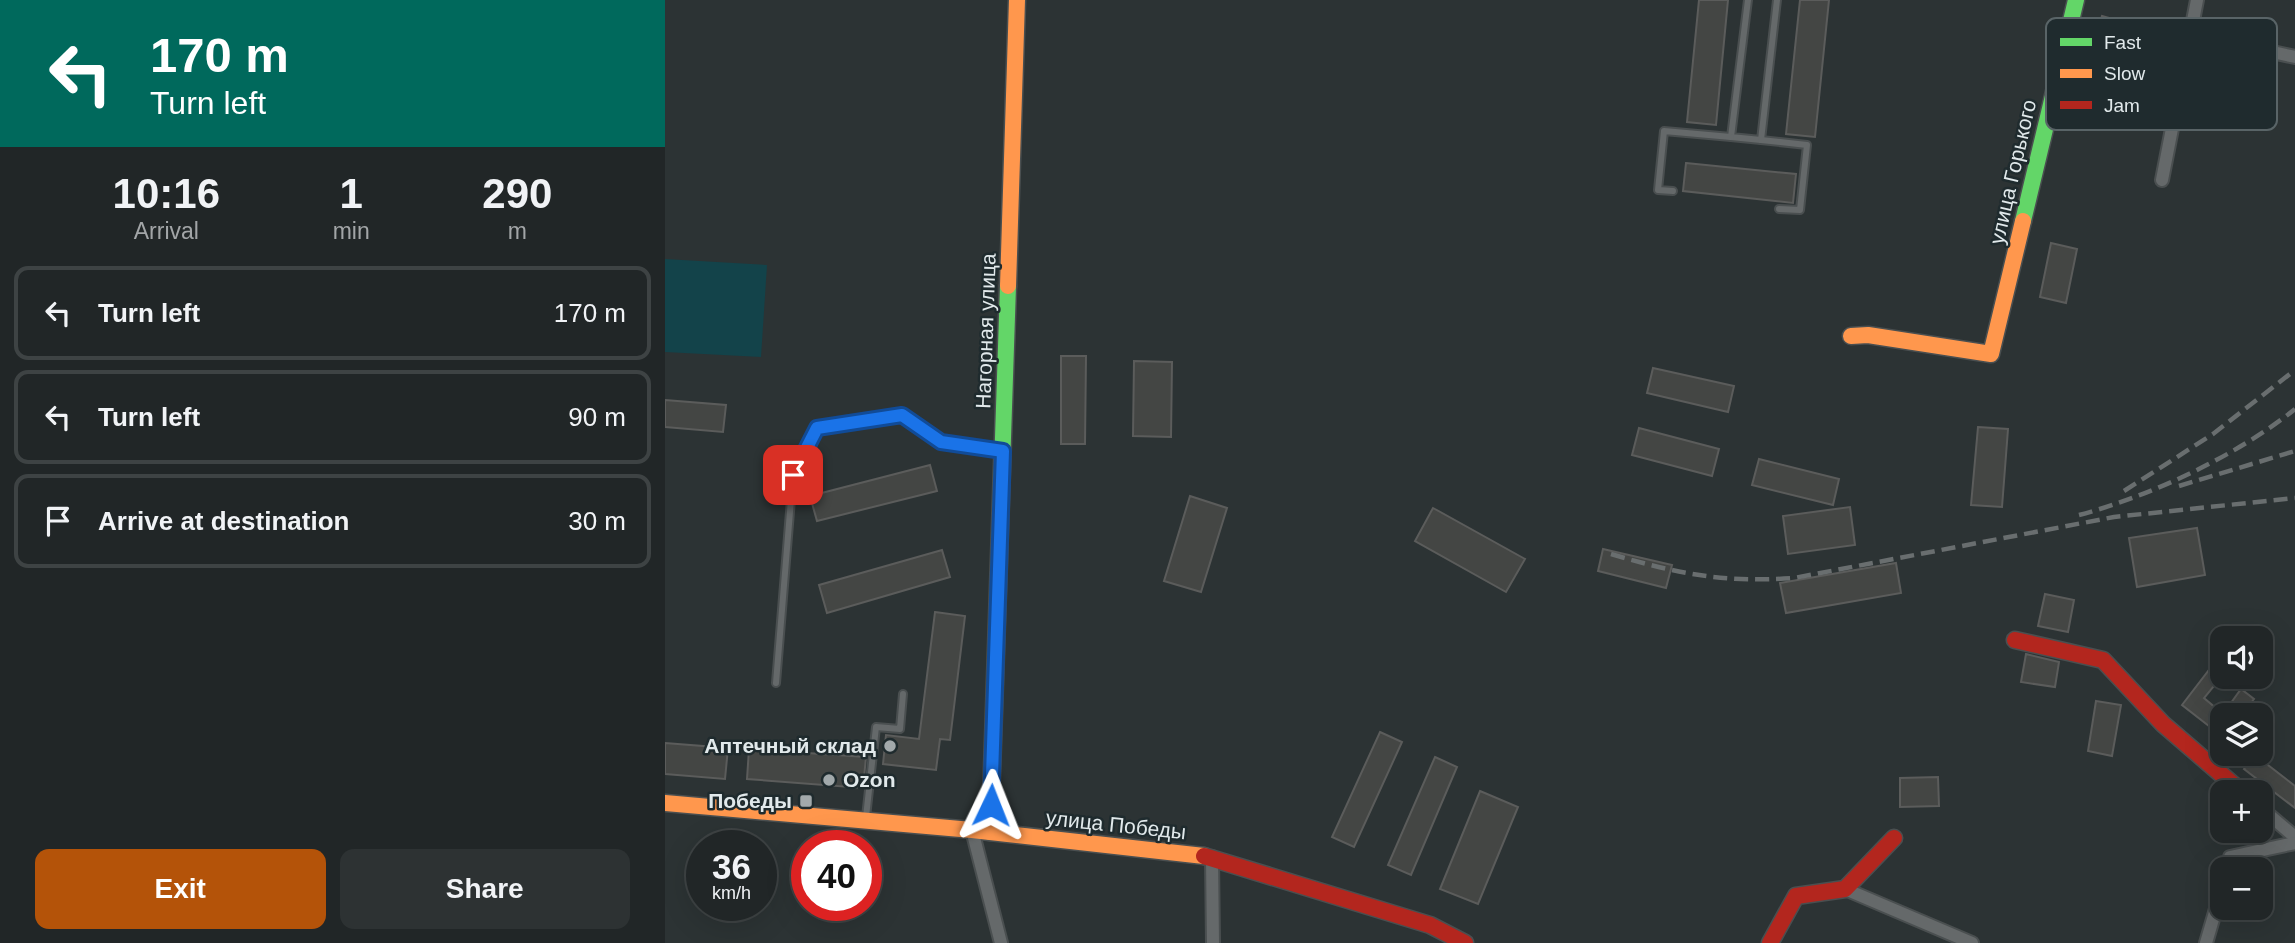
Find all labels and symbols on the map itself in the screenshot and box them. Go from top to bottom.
legend [2046,18,2277,130]
text: Fast [2104,32,2142,53]
text: Slow [2104,63,2145,84]
text: Jam [2104,95,2140,116]
street label: улица Горького [1985,97,2040,246]
street label: Нагорная улица [971,253,1000,409]
pin [763,445,823,505]
place label: Аптечный склад [704,734,876,757]
marker: Аптечный склад [882,738,898,754]
place label: Ozon [843,768,896,791]
position arrow [954,768,1028,842]
marker: Ozon [821,772,837,788]
place label: Победы [708,789,792,812]
marker: Победы [798,793,814,809]
street label: улица Победы [1045,806,1187,843]
speed limit sign: 40 [791,830,882,921]

